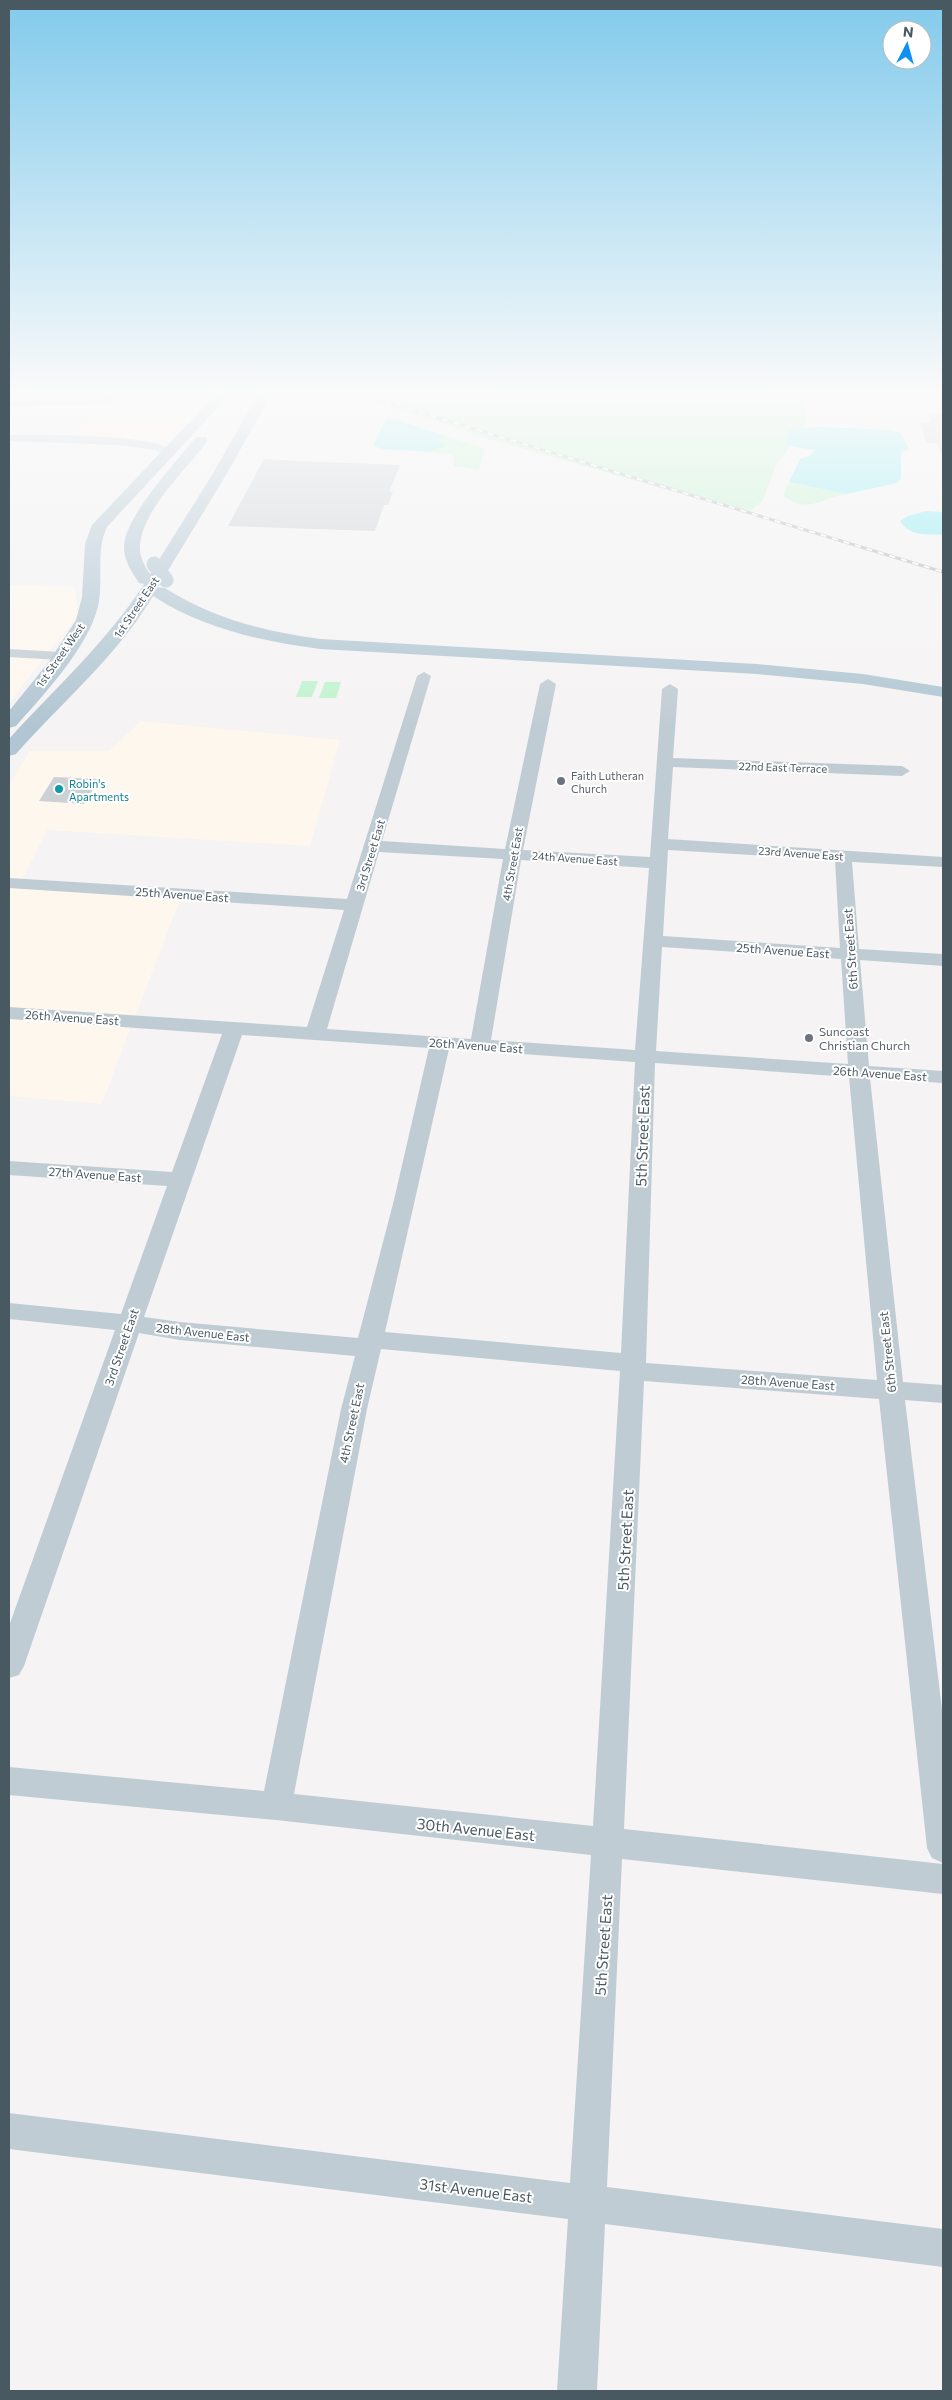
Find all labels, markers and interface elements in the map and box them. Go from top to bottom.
north arrow [882,20,932,70]
text: N [902,23,915,41]
street label: 1st Street East [111,573,162,640]
street label: 1st Street West [33,620,87,690]
street label: 22nd East Terrace [739,759,828,775]
place label: Faith Lutheran Church [571,769,644,795]
marker: Faith Lutheran Church [555,775,567,787]
place label: Robin's Apartments [69,777,129,803]
marker: Robin's Apartments [53,783,65,795]
street label: 3rd Street East [353,817,387,892]
street label: 4th Street East [499,826,525,902]
street label: 23rd Avenue East [758,844,845,863]
street label: 24th Avenue East [532,849,619,868]
street label: 25th Avenue East [135,884,229,904]
street label: 6th Street East [840,908,860,990]
street label: 25th Avenue East [736,940,830,960]
street label: 26th Avenue East [25,1007,119,1027]
place label: Suncoast Christian Church [819,1024,910,1052]
marker: Suncoast Christian Church [803,1032,815,1044]
street label: 26th Avenue East [429,1035,523,1055]
street label: 26th Avenue East [833,1063,927,1083]
street label: 5th Street East [631,1085,653,1187]
street label: 27th Avenue East [48,1164,142,1184]
street label: 3rd Street East [101,1307,141,1387]
street label: 6th Street East [876,1311,898,1393]
street label: 28th Avenue East [156,1320,251,1344]
street label: 28th Avenue East [741,1372,835,1392]
street label: 4th Street East [336,1382,366,1464]
street label: 5th Street East [613,1489,637,1591]
street label: 30th Avenue East [416,1814,536,1844]
street label: 5th Street East [590,1894,616,1996]
street label: 31st Avenue East [419,2174,533,2206]

